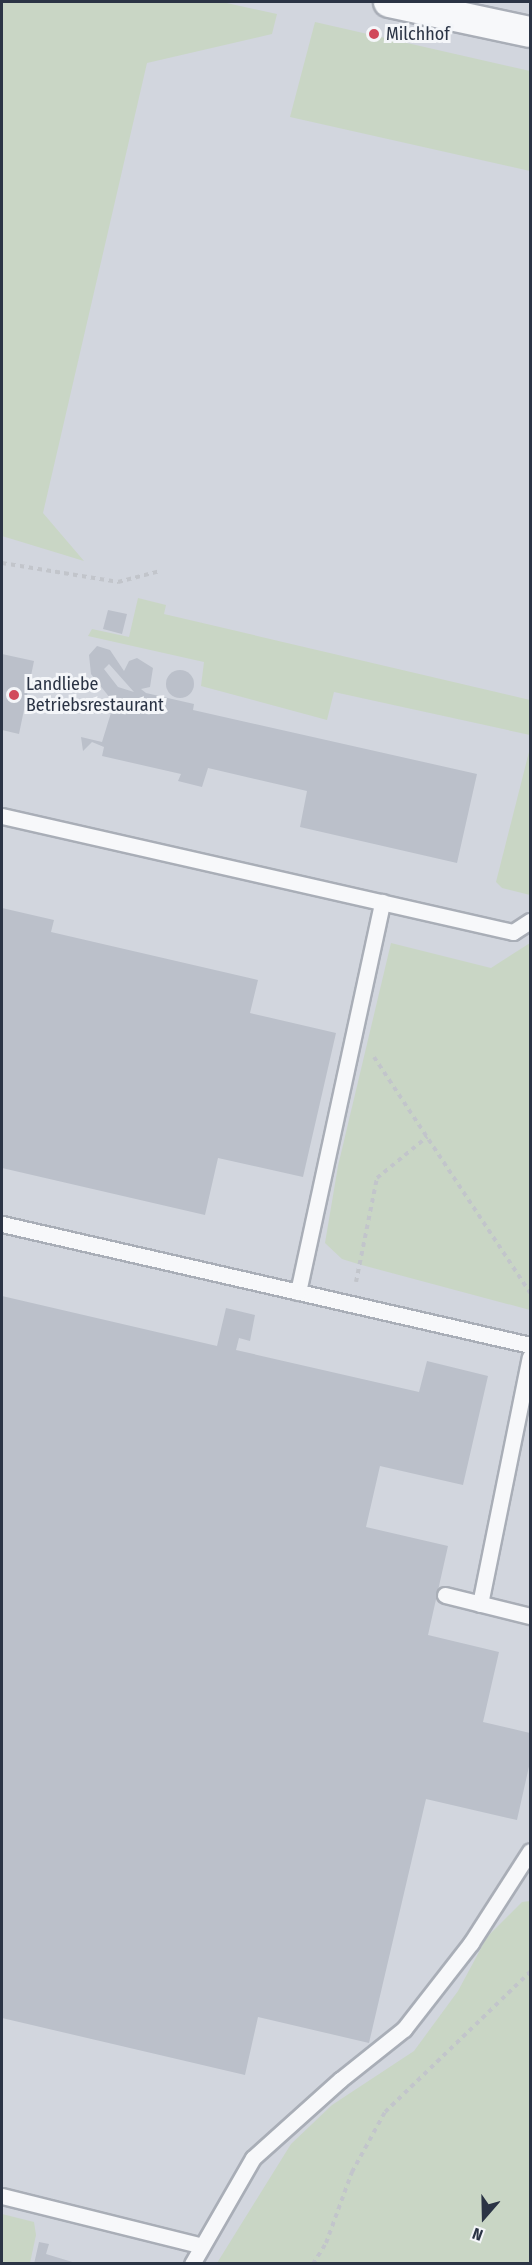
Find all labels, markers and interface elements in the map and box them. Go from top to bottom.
place label: Milchhof [386,23,450,45]
marker: Milchhof [367,27,381,41]
place label: Landliebe Betriebsrestaurant [26,674,164,716]
marker: Landliebe Betriebsrestaurant [7,688,21,702]
north arrow [454,2187,514,2247]
text: N [470,2224,485,2245]

